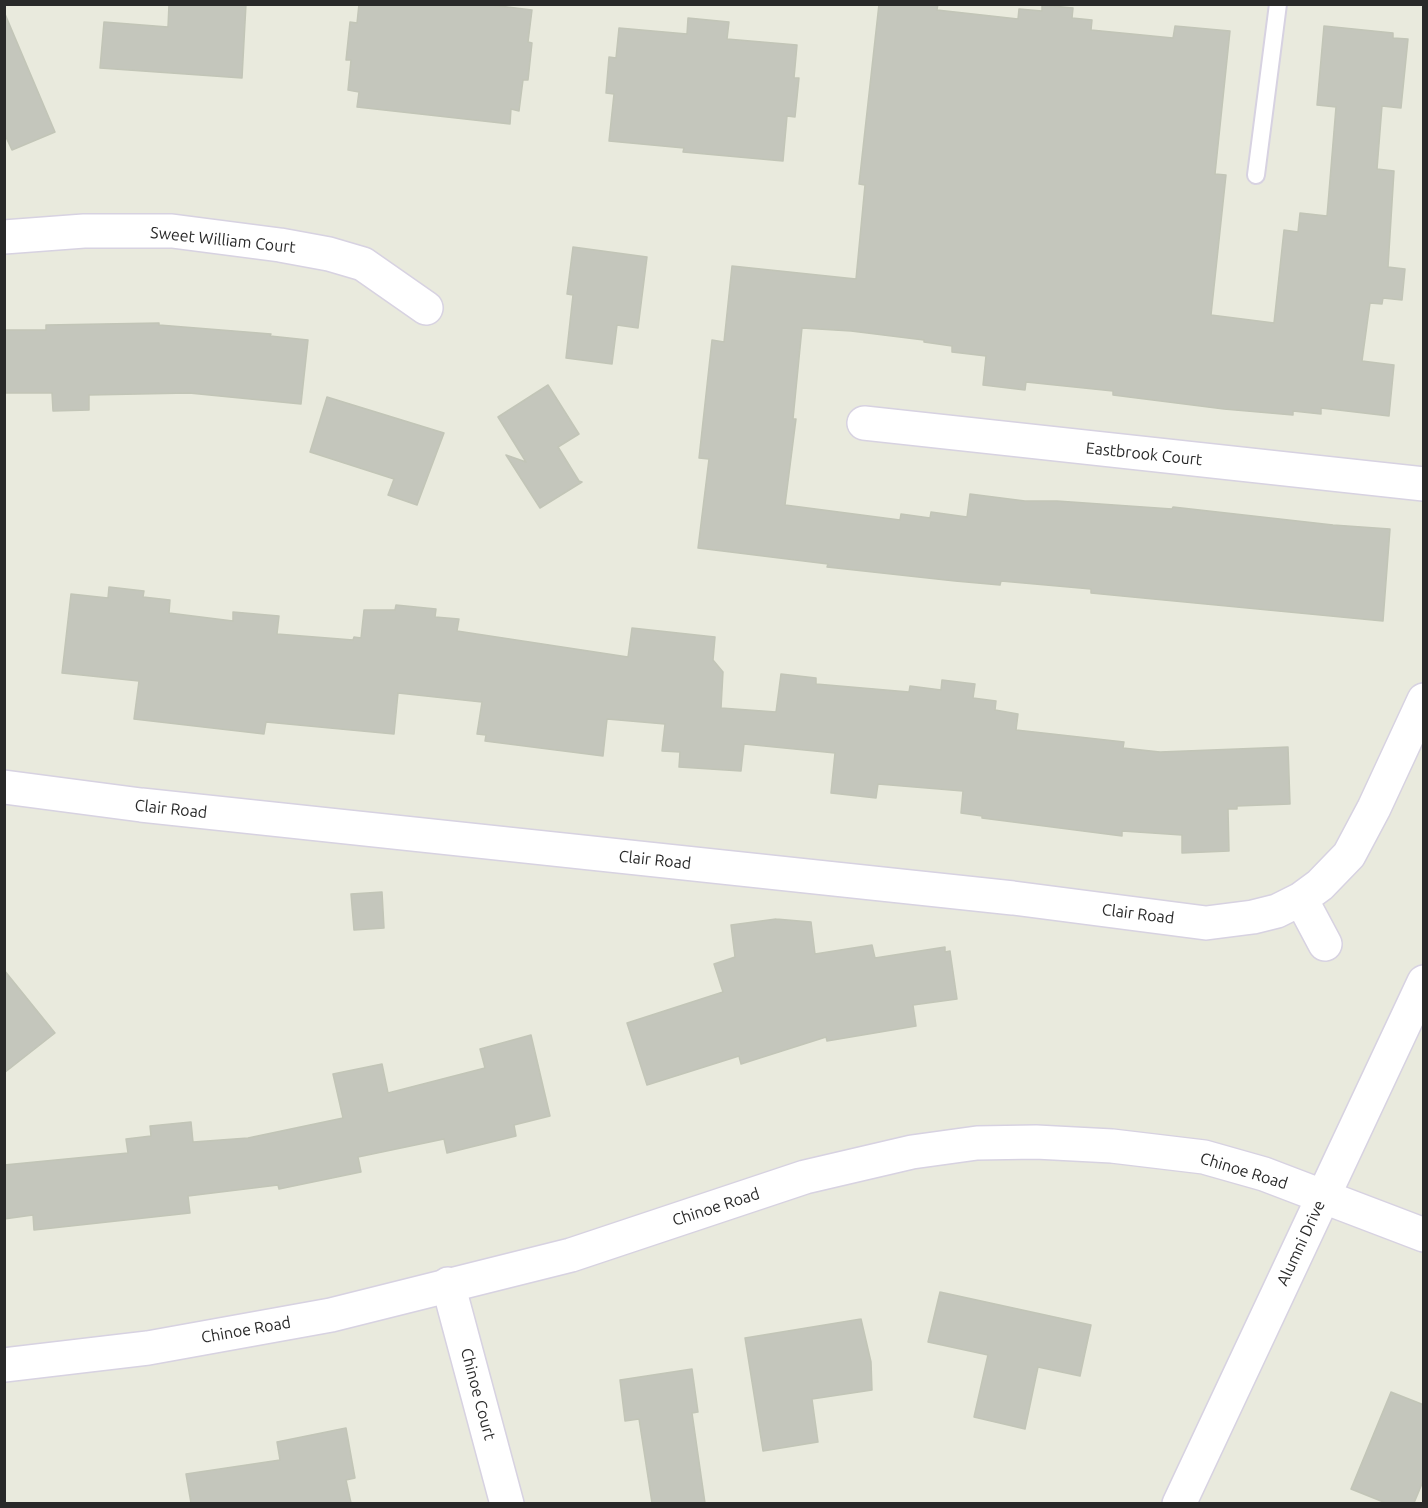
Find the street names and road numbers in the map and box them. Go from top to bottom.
street label: Sweet William Court [149,223,297,257]
street label: Eastbrook Court [1085,438,1203,470]
street label: Clair Road [134,796,208,822]
street label: Clair Road [618,847,692,873]
street label: Clair Road [1101,900,1175,928]
street label: Chinoe Road [1198,1149,1290,1193]
street label: Chinoe Road [670,1184,762,1230]
street label: Alumni Drive [1273,1197,1329,1289]
street label: Chinoe Road [200,1313,292,1347]
street label: Chinoe Court [457,1346,499,1442]

